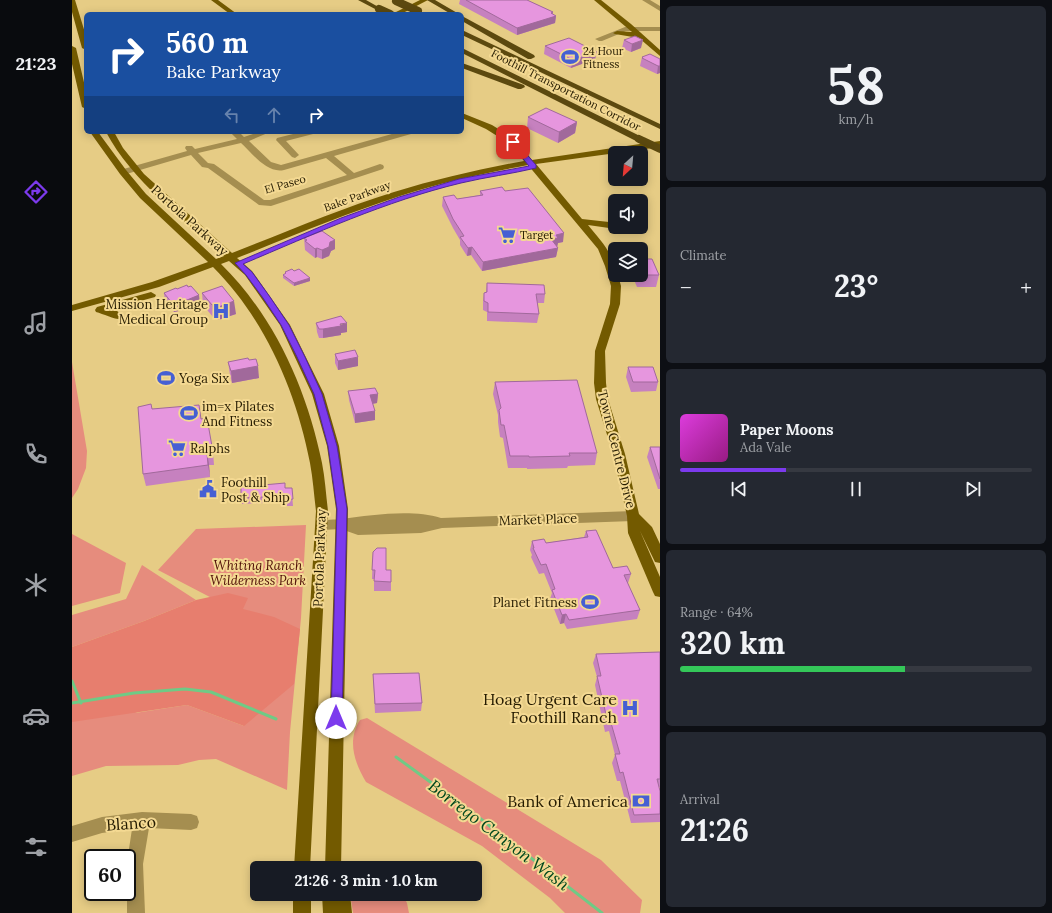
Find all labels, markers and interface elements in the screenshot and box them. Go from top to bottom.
text: 560 m [166,25,248,61]
icon: right [100,28,152,80]
place label: 24 Hour Fitness [583,44,624,71]
street label: Foothill Transportation Corridor [489,46,643,134]
sports icon: 24 Hour Fitness [560,47,580,67]
text: 21:23 [15,52,57,75]
text: 58 [827,52,885,118]
text: Bake Parkway [166,60,281,83]
icon: left [221,104,243,126]
icon: ahead [263,104,285,126]
icon: right [305,104,327,126]
text: km/h [838,111,874,128]
pin [496,125,530,159]
icon: arrive [502,131,524,153]
north arrow [608,146,648,186]
map controls [608,146,648,282]
street label: El Paseo [263,171,307,197]
street label: Bake Parkway [322,177,393,215]
icon: directions [22,178,50,206]
street label: Portola Parkway [148,181,232,260]
button: sound [608,194,648,234]
supermarket icon: Target [497,225,517,245]
place label: Target [520,228,554,242]
button: layers [608,242,648,282]
text: Climate [680,247,727,264]
text: 23° [834,267,878,305]
text: − [680,273,692,301]
text: + [1020,273,1032,301]
place label: Mission Heritage Medical Group [106,296,208,328]
hospital icon: Mission Heritage Medical Group [211,301,231,321]
icon: music [22,309,50,337]
sports icon: Yoga Six [156,368,176,388]
place label: Yoga Six [178,370,229,387]
street label: Towne Centre Drive [594,388,639,510]
place label: im=x Pilates And Fitness [201,398,274,430]
sports icon: im=x Pilates And Fitness [179,403,199,423]
text: Paper Moons [740,420,834,439]
supermarket icon: Ralphs [167,438,187,458]
text: Ada Vale [740,439,792,456]
icon: phone [22,440,50,468]
place label: Ralphs [190,440,230,457]
place label: Foothill Post & Ship [221,474,290,506]
icon: previous [728,478,750,500]
icon: pause [845,478,867,500]
icon: next [962,478,984,500]
public building icon: Foothill Post & Ship [198,479,218,499]
street label: Portola Parkway [309,509,330,607]
street label: Market Place [499,510,578,529]
park label: Whiting Ranch Wilderness Park [210,557,306,589]
icon: climate [22,571,50,599]
sports icon: Planet Fitness [580,592,600,612]
place label: Planet Fitness [493,594,577,611]
text: Range · 64% [680,604,753,621]
text: 320 km [680,624,785,662]
place label: Hoag Urgent Care Foothill Ranch [483,689,617,727]
position arrow [315,697,357,739]
hospital icon: Hoag Urgent Care Foothill Ranch [620,698,640,718]
icon: car [22,702,50,730]
water label: Borrego Canyon Wash [424,775,574,895]
place label: Bank of America [507,791,628,811]
bank icon: Bank of America [631,791,651,811]
text: Arrival [680,791,720,808]
street label: Blanco [105,811,157,835]
text: 21:26 [680,811,749,849]
icon: filters [22,833,50,861]
speed limit sign: 60 [84,849,136,901]
text: 21:26 · 3 min · 1.0 km [294,871,438,890]

